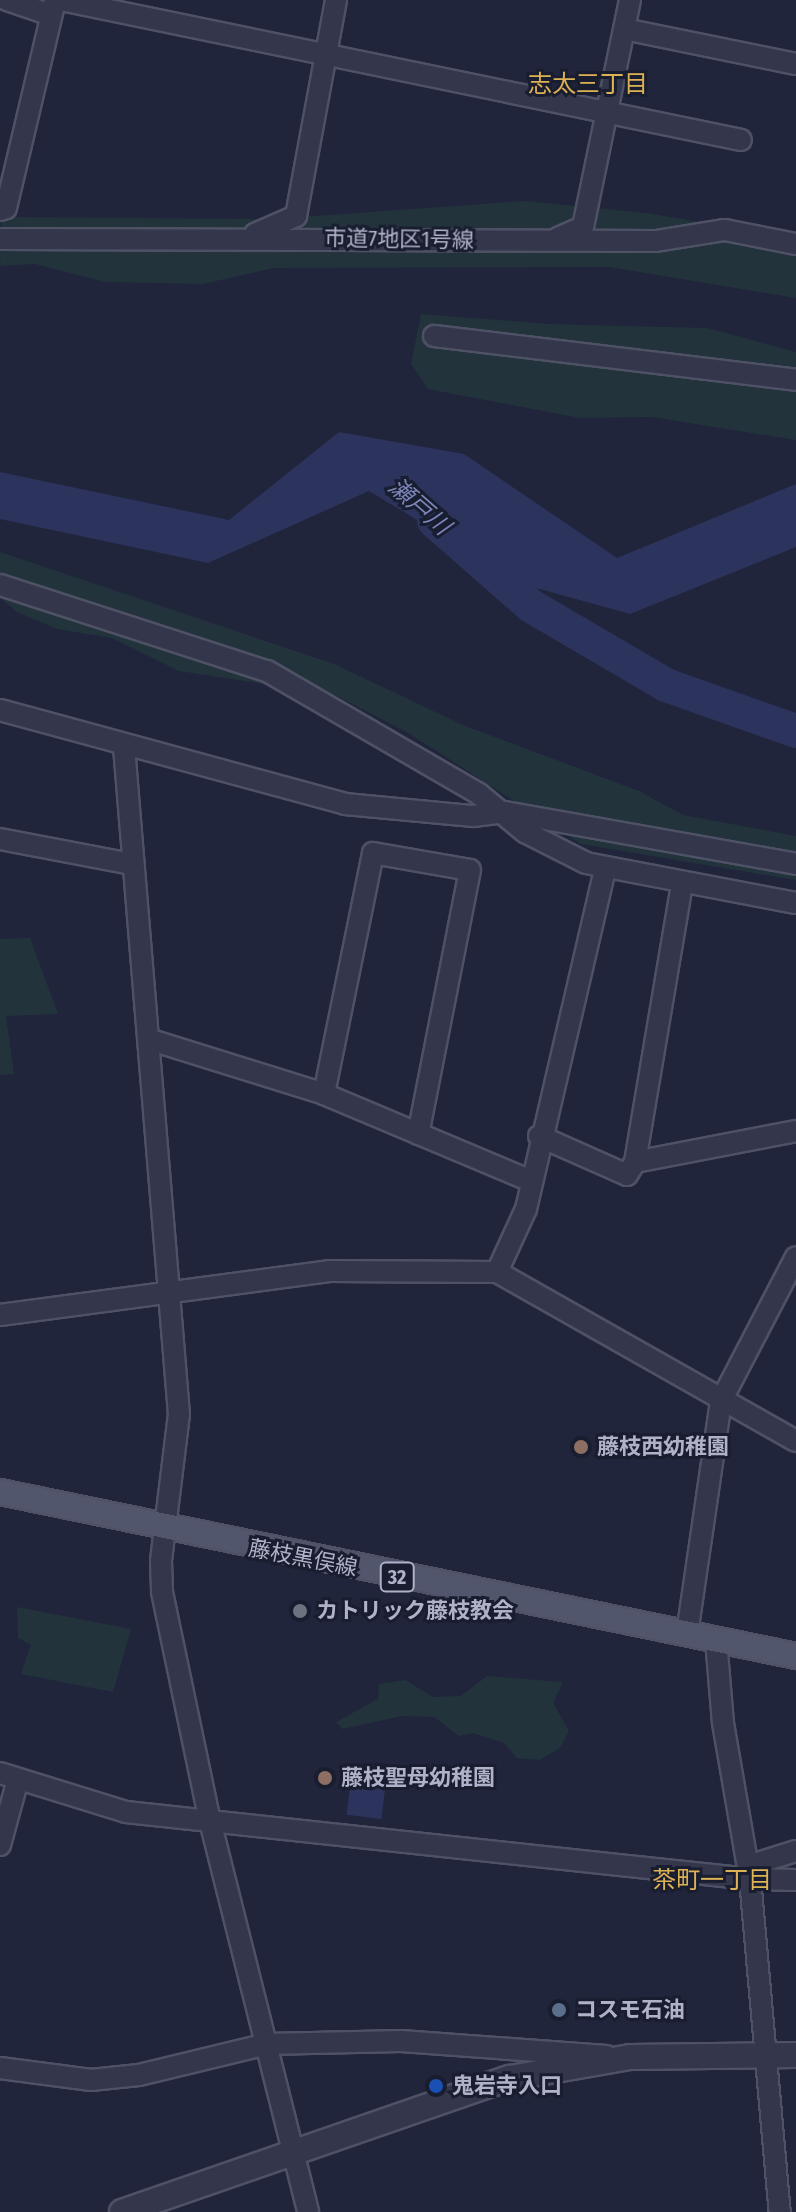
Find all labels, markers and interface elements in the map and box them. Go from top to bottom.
district label: 志太三丁目 [528,71,648,99]
street label: 市道7地区1号線 [324,224,474,254]
water label: 瀬戸川 [382,473,456,541]
place label: 藤枝西幼稚園 [597,1434,729,1460]
marker: 藤枝西幼稚園 [572,1438,590,1456]
street label: 藤枝黒俣線 [246,1535,360,1581]
road number: 32 [379,1561,415,1593]
place label: カトリック藤枝教会 [316,1598,514,1624]
marker: カトリック藤枝教会 [291,1602,309,1620]
place label: 藤枝聖母幼稚園 [341,1765,495,1791]
marker: 藤枝聖母幼稚園 [316,1769,334,1787]
district label: 茶町一丁目 [652,1867,772,1895]
place label: コスモ石油 [575,1997,685,2023]
marker: コスモ石油 [550,2001,568,2019]
place label: 鬼岩寺入口 [452,2073,562,2099]
marker: 鬼岩寺入口 [427,2077,445,2095]

